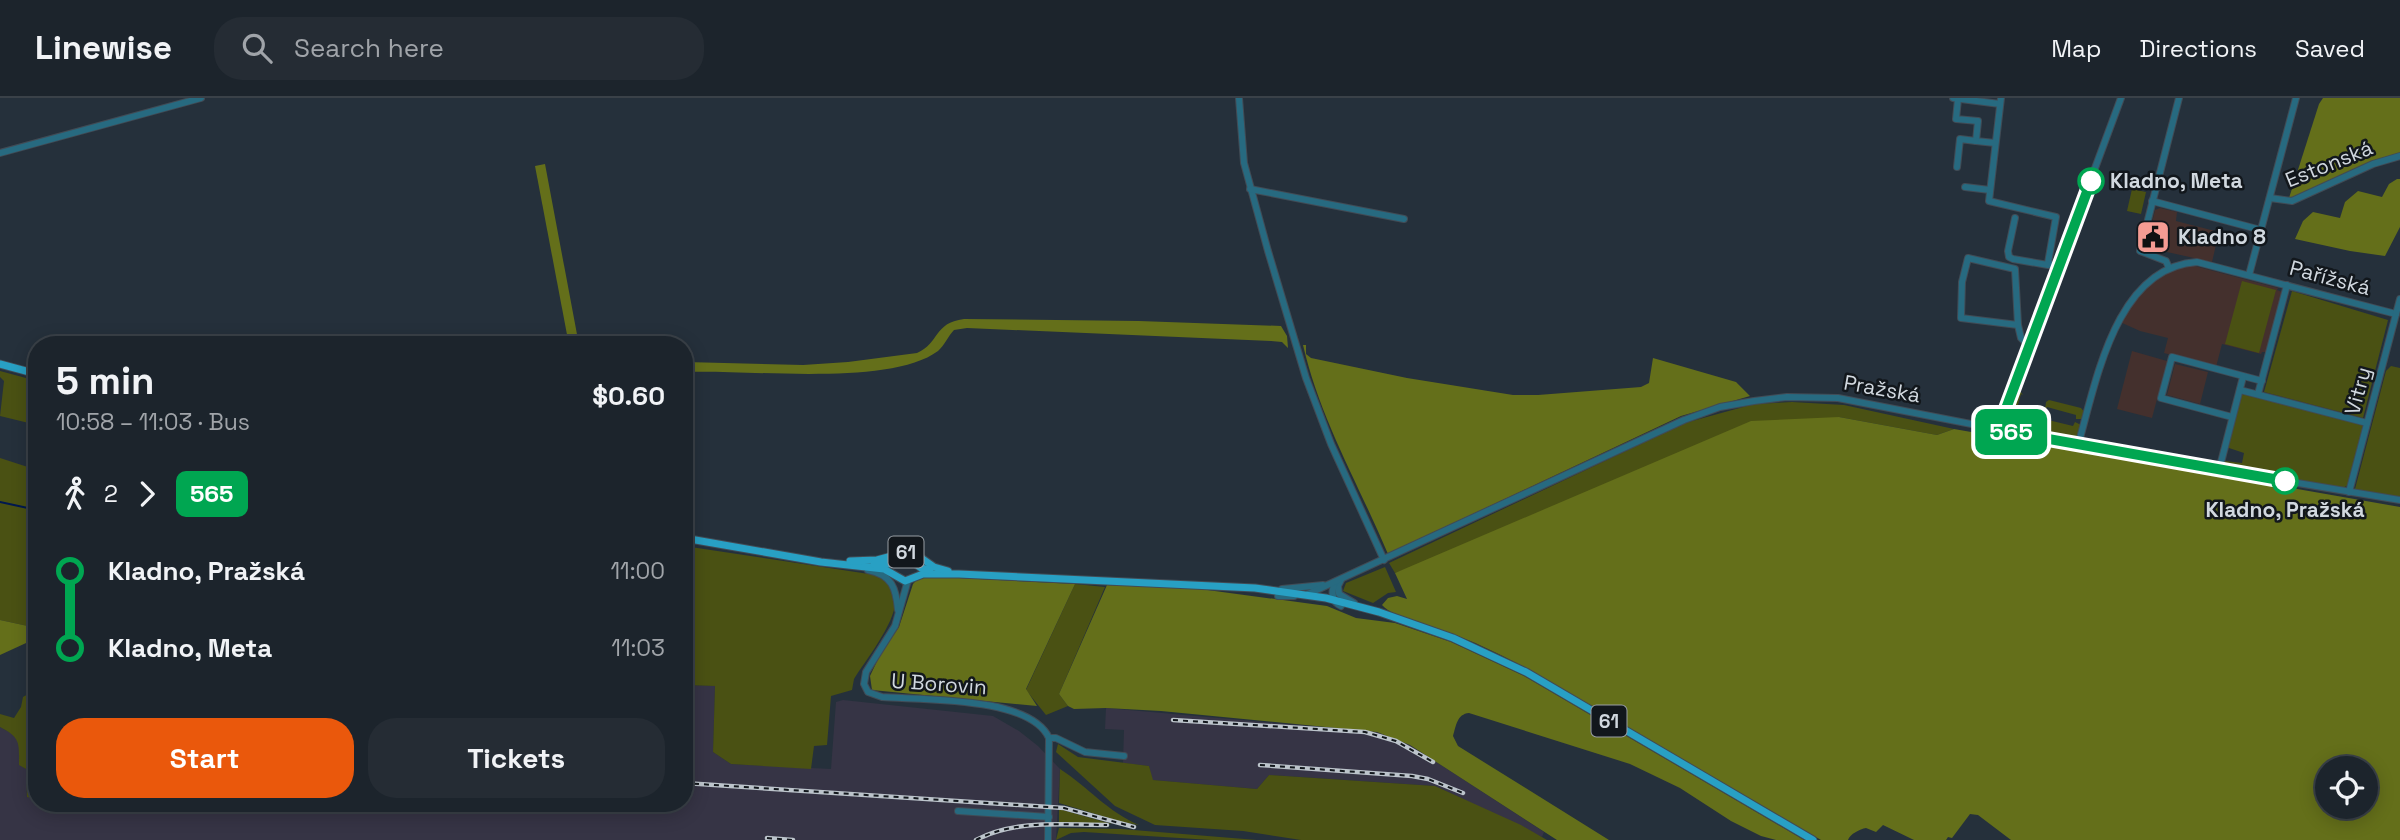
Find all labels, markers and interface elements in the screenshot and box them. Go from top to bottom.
search box [214,17,704,80]
text: Linewise [35,27,172,69]
icon: search [238,29,276,67]
text: Search here [294,31,444,65]
text: Map [2051,33,2101,64]
text: Directions [2139,33,2257,64]
text: Saved [2295,33,2365,64]
street label: Estonská [2281,134,2377,193]
place label: Kladno, Meta [2110,167,2243,194]
marker: Kladno, Meta [2078,168,2104,194]
public building icon: Kladno 8 [2134,218,2172,256]
place label: Kladno 8 [2178,223,2266,250]
street label: Pařížská [2287,254,2374,301]
text: 5 min [56,357,154,405]
street label: Vitry [2338,364,2377,418]
street label: Pražská [1842,368,1923,409]
text: $0.60 [592,379,665,413]
text: 10:58 – 11:03 · Bus [56,407,250,437]
line badge: 565 [1971,409,2051,455]
text: 565 [1989,416,2033,447]
marker: Kladno, Pražská [2272,468,2298,494]
icon: walk [56,475,94,513]
icon: forward [128,475,166,513]
text: 565 [190,478,234,509]
text: 2 [104,479,118,509]
place label: Kladno, Pražská [2205,496,2365,523]
road number: 61 [888,536,923,568]
text: Kladno, Pražská [108,554,305,588]
text: 11:00 [610,556,665,586]
text: Kladno, Meta [108,631,272,665]
text: 11:03 [611,633,665,663]
street label: U Borovin [890,667,988,700]
road number: 61 [1592,706,1626,736]
button: Start [56,718,354,798]
button: Tickets [368,718,665,798]
map controls [2315,756,2378,819]
button: locate [2315,756,2378,819]

